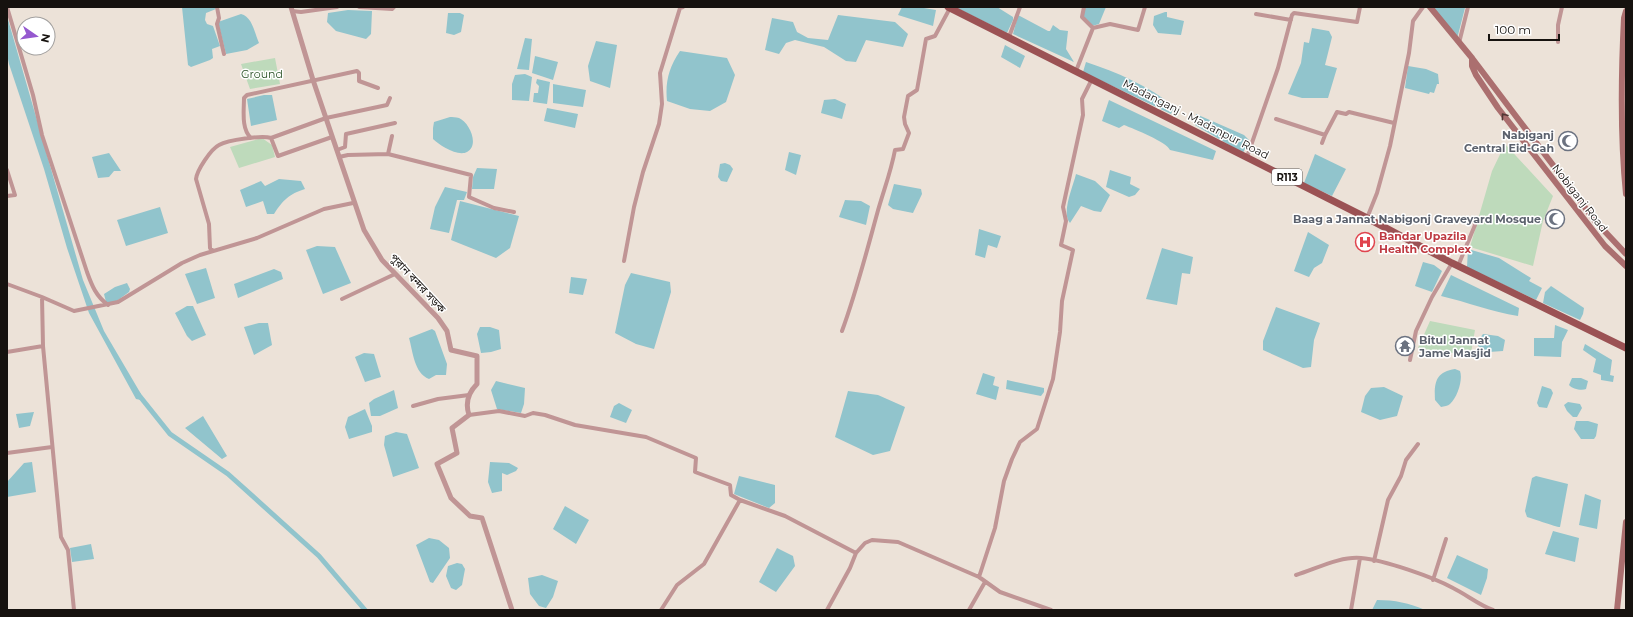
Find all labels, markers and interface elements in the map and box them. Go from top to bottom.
north arrow [16,16,56,56]
scale bar [1489,16,1559,42]
text: 100 m [1495,22,1531,37]
text: N [38,32,54,44]
park label: Ground [241,67,283,81]
street label: Madanganj - Madanpur Road [1121,76,1271,162]
one-way arrow [1502,114,1509,121]
place label: Nabiganj Central Eid-Gah [1464,128,1554,155]
mosque icon: Nabiganj Central Eid-Gah [1557,130,1579,152]
street label: Nobiganj Road [1549,161,1611,235]
road number: R113 [1272,169,1302,185]
mosque icon: Baag a Jannat Nabigonj Graveyard Mosque [1544,208,1566,230]
place label: Baag a Jannat Nabigonj Graveyard Mosque [1293,212,1541,226]
place label: Bandar Upazila Health Complex [1379,229,1471,256]
hospital icon: Bandar Upazila Health Complex [1354,231,1376,253]
street label: পুরান বন্দর সড়ক [387,251,449,316]
place label: Bitul Jannat Jame Masjid [1418,333,1491,360]
temple icon: Bitul Jannat Jame Masjid [1394,335,1416,357]

